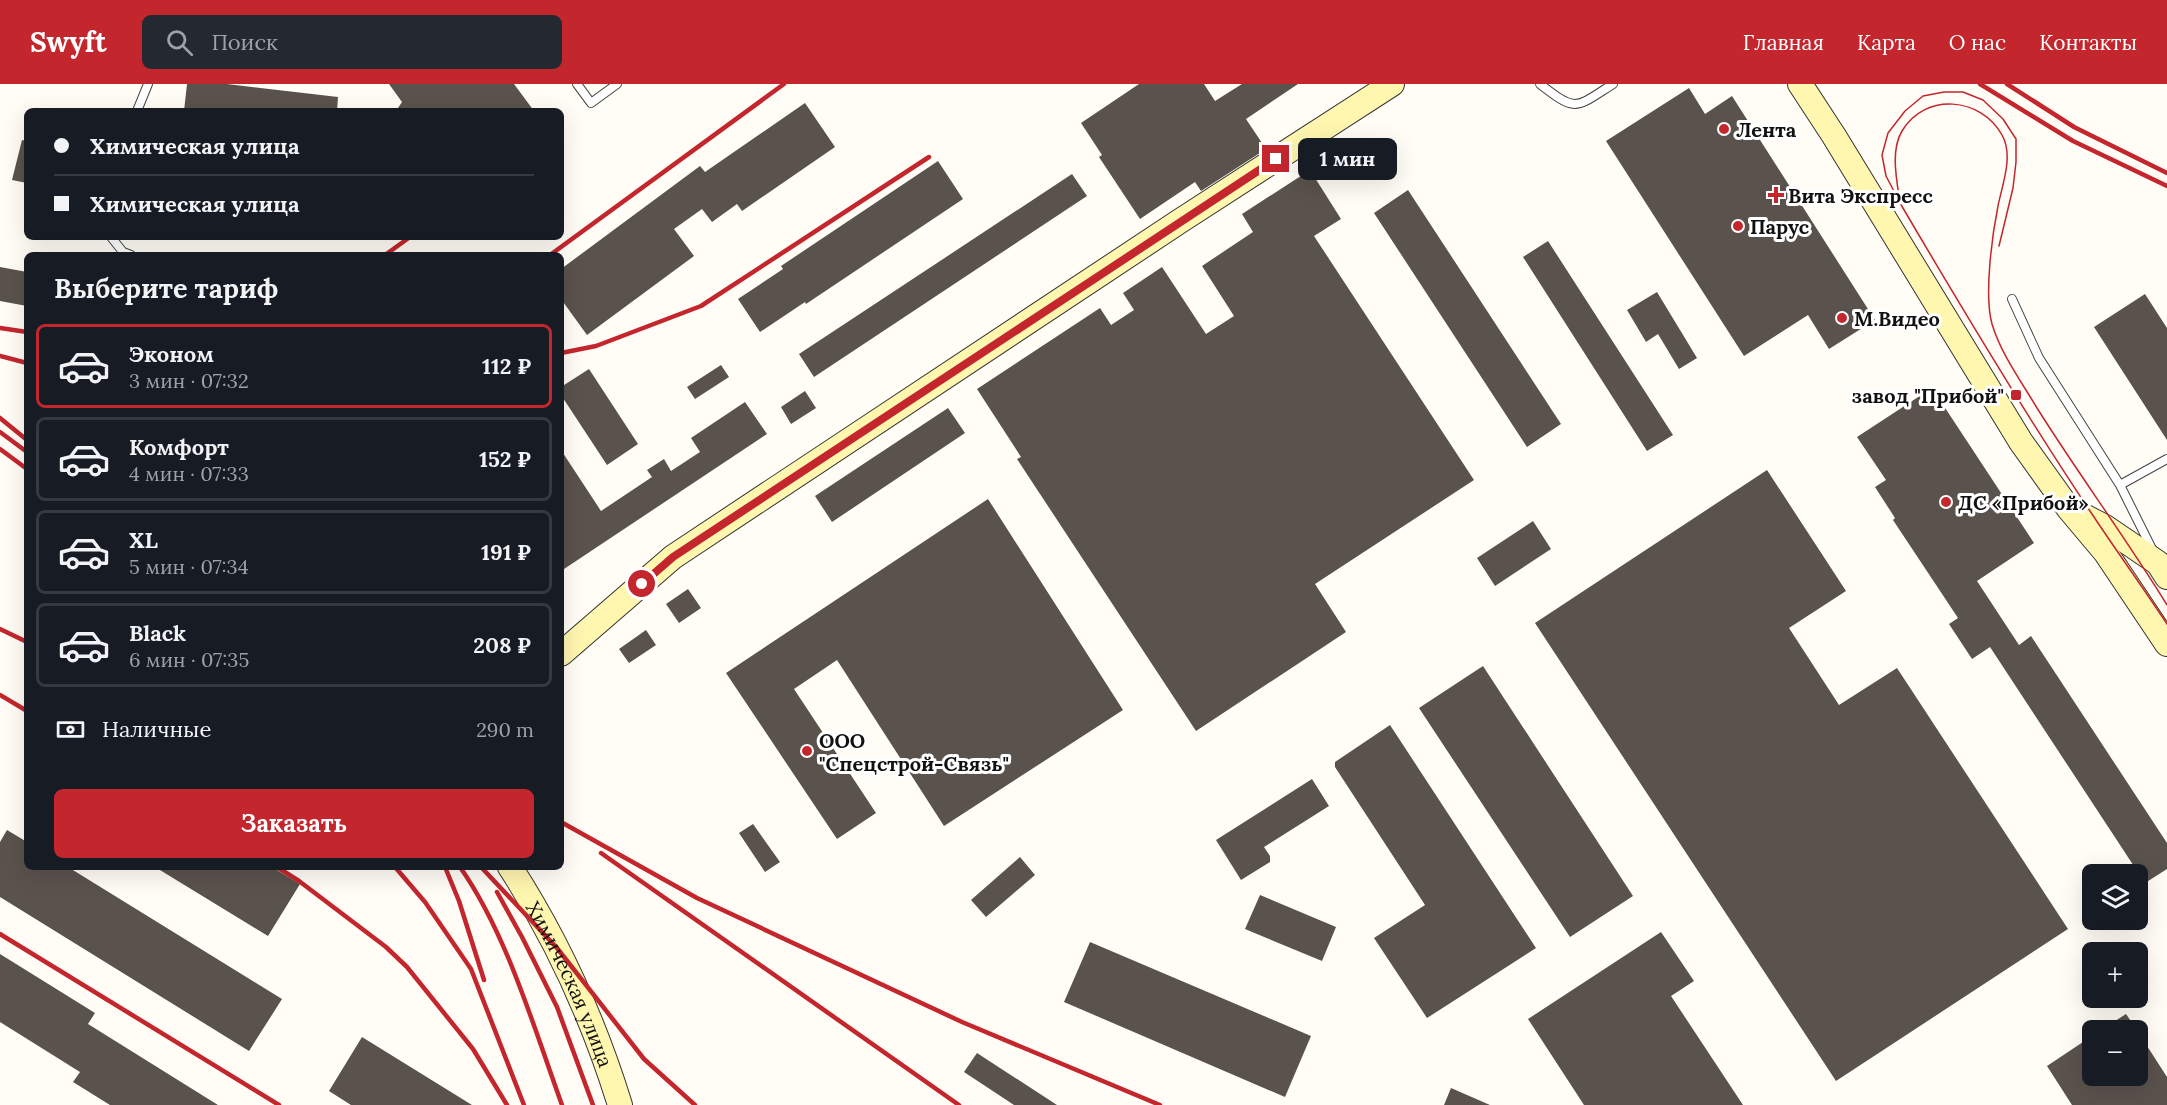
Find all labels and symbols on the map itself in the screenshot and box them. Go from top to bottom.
place label: Лента [1736,117,1797,142]
marker: Лента [1717,122,1731,136]
callout: 1 мин [1297,138,1396,180]
route end [1262,145,1289,172]
place label: Вита Экспресс [1788,183,1933,208]
marker: Вита Экспресс [1769,188,1783,202]
place label: Парус [1750,214,1810,239]
marker: Парус [1731,219,1745,233]
place label: М.Видео [1854,306,1940,331]
marker: М.Видео [1835,311,1849,325]
place label: завод "Прибой" [1852,383,2004,408]
marker: завод "Прибой" [2009,388,2023,402]
place label: ДC «Прибой» [1958,490,2089,515]
marker: ДC «Прибой» [1939,495,1953,509]
route start [628,570,655,597]
place label: ООО "Спецстрой-Связь" [819,728,1009,776]
marker: ООО "Спецстрой-Связь" [800,744,814,758]
street label: Химическая улица [521,896,619,1070]

